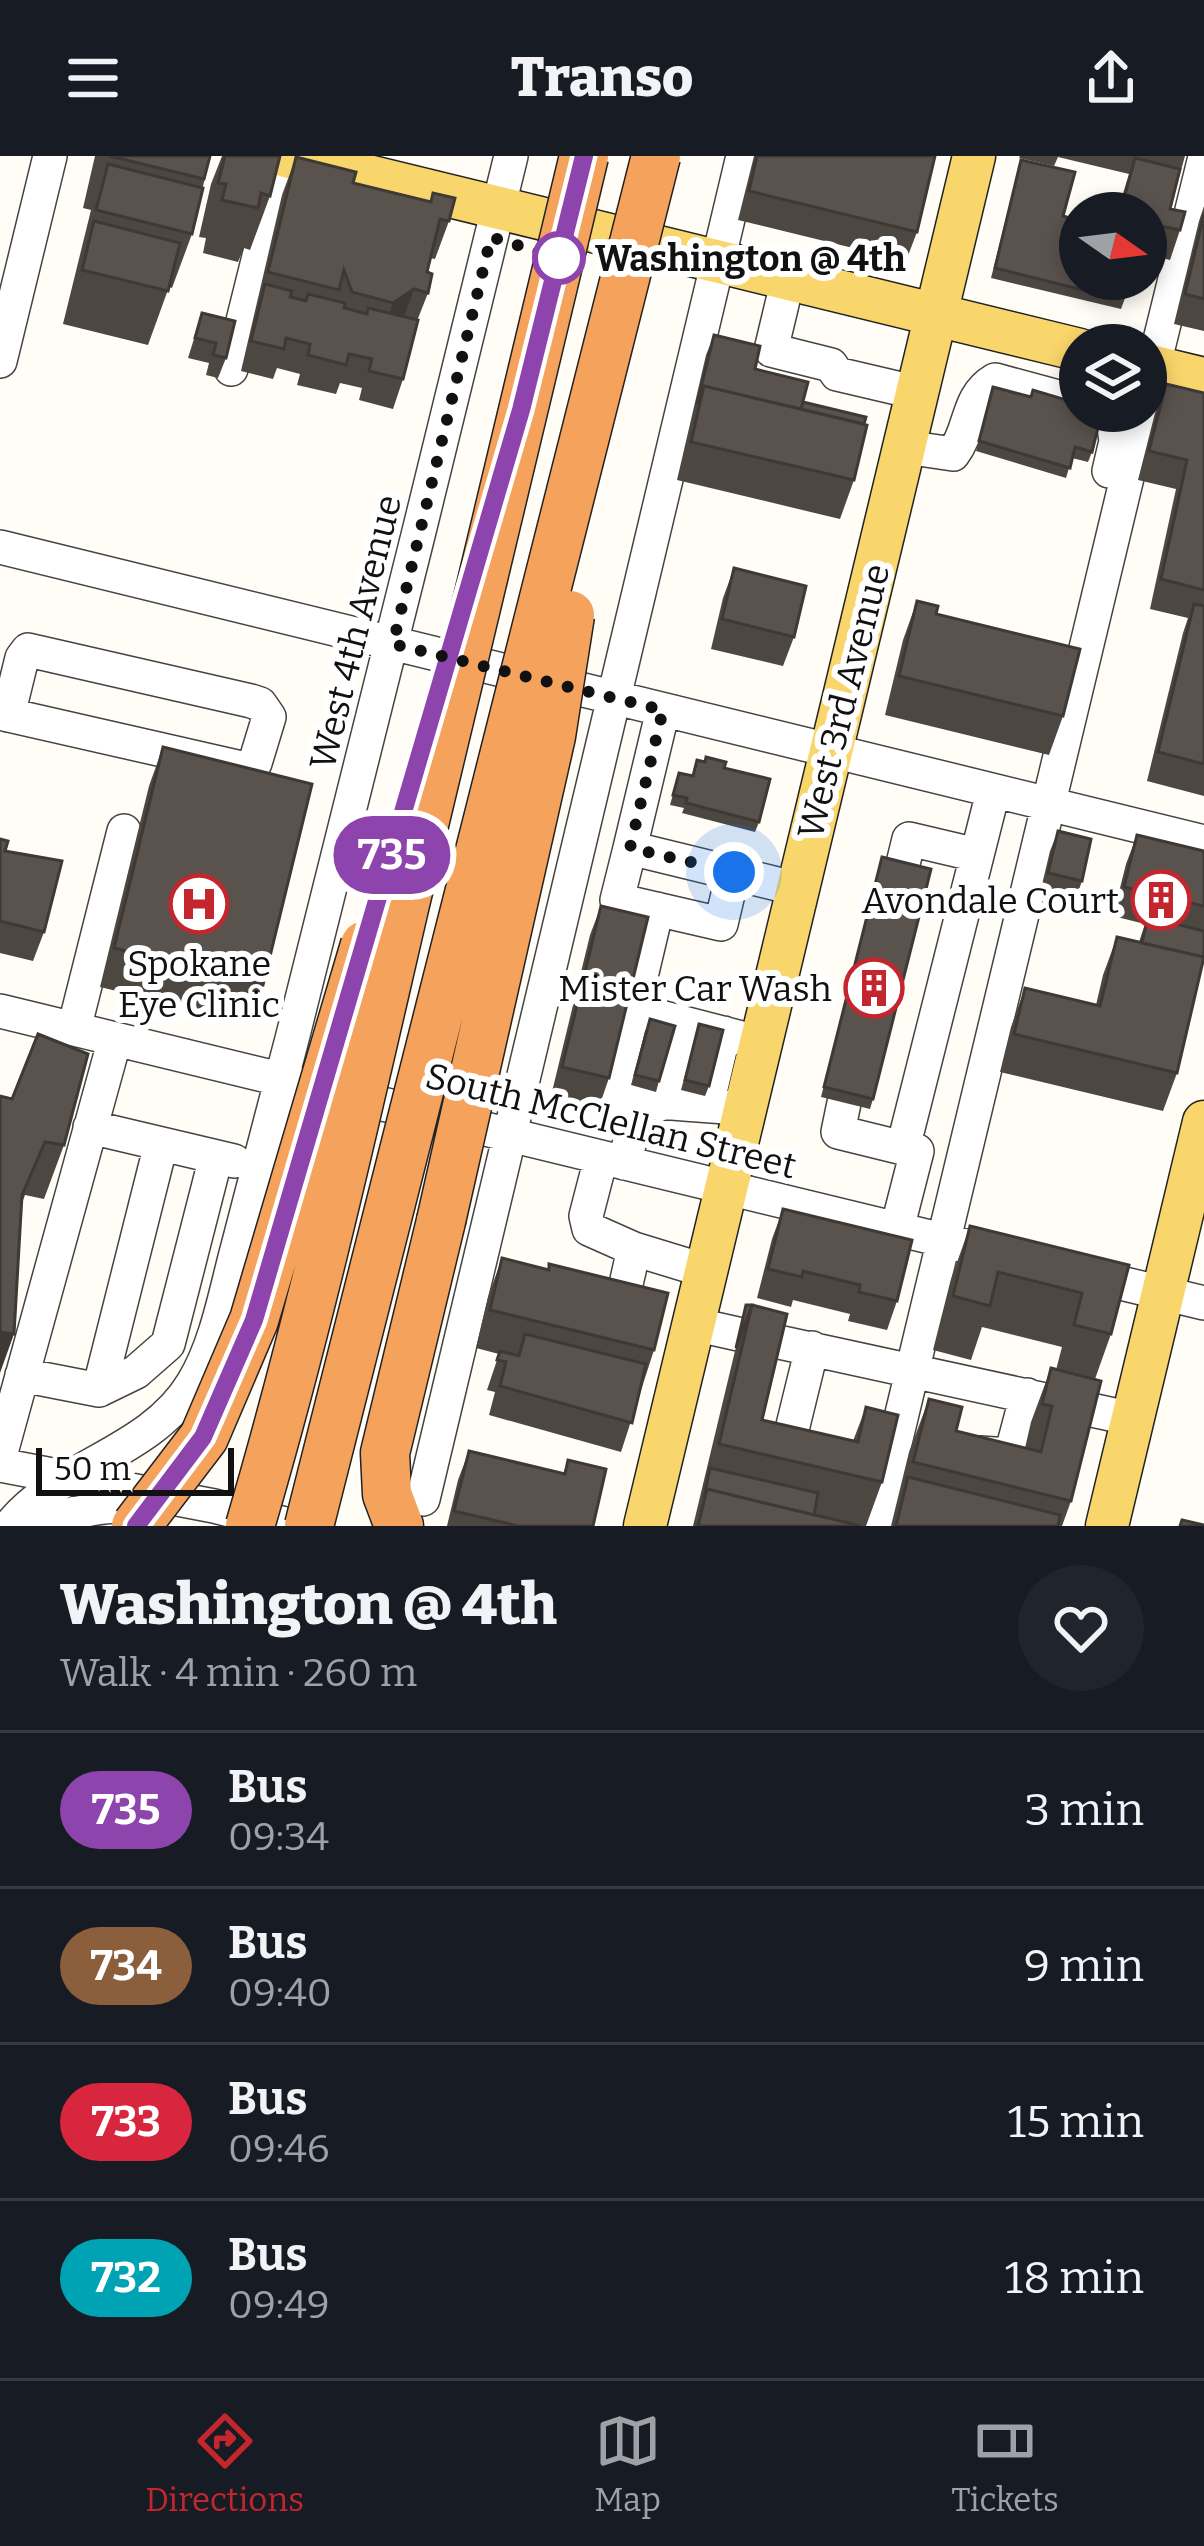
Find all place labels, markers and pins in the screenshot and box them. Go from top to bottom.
marker: Washington @ 4th [534,233,584,283]
place label: Washington @ 4th [595,237,906,281]
building icon: Avondale Court [1130,869,1192,931]
hospital icon: Spokane Eye Clinic [168,873,230,935]
place label: Avondale Court [861,879,1119,923]
place label: Spokane Eye Clinic [118,942,280,1027]
building icon: Mister Car Wash [843,957,905,1019]
place label: Mister Car Wash [558,967,832,1011]

